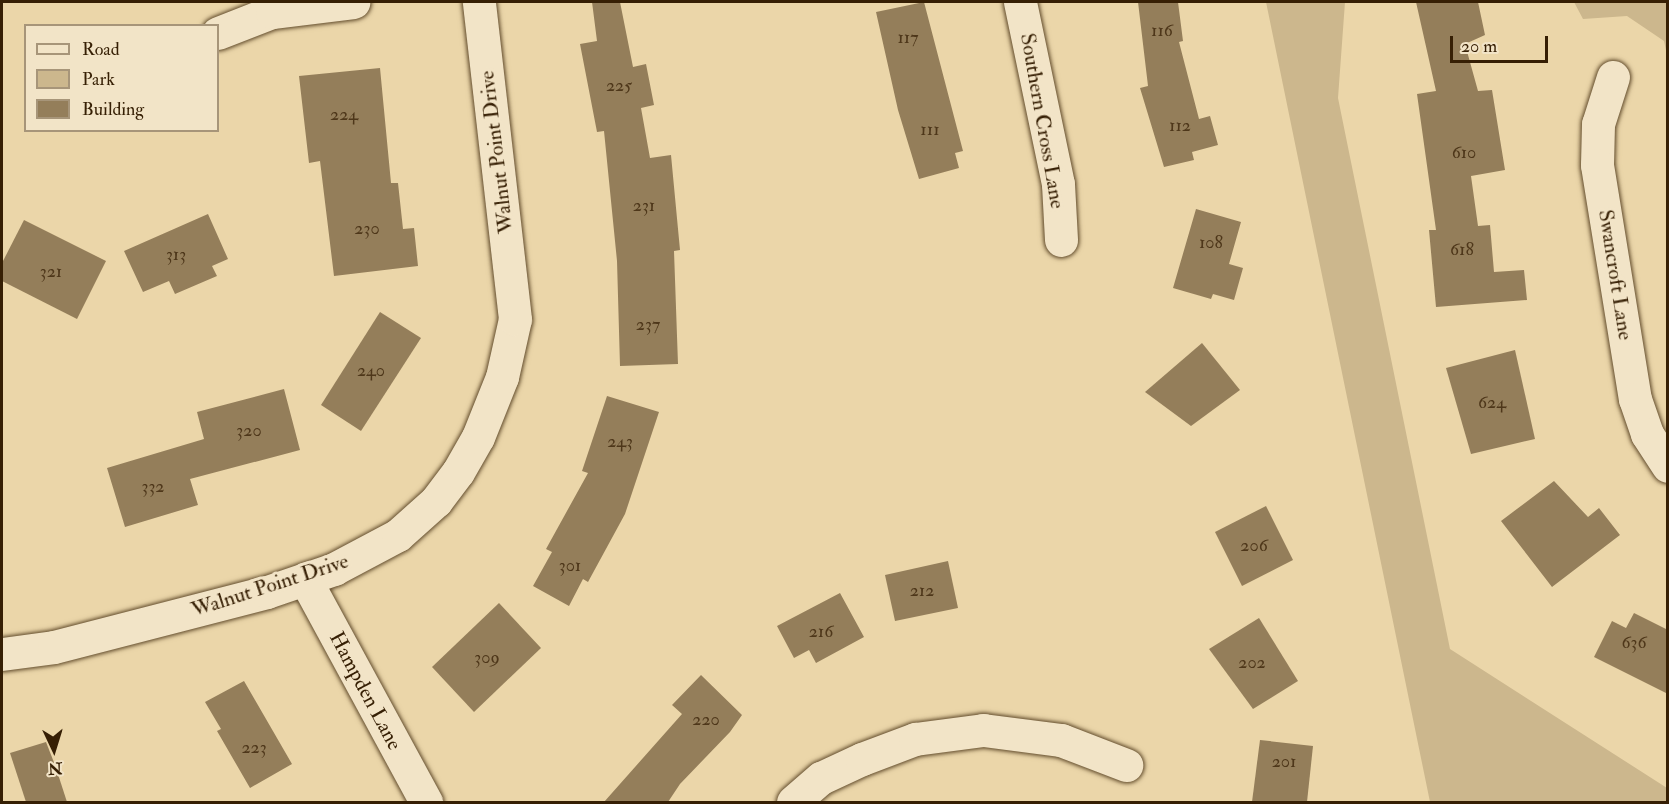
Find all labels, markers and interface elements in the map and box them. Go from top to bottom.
house number: 116 [1151,20,1173,42]
legend [24,24,219,132]
scale bar [1453,24,1550,62]
house number: 117 [897,27,919,49]
street label: Southern Cross Lane [1014,31,1070,211]
text: 20 m [1461,35,1497,58]
text: Road [82,38,120,61]
text: Park [82,68,115,91]
street label: Walnut Point Drive [475,69,519,235]
house number: 225 [606,75,632,97]
text: Building [82,98,144,121]
house number: 224 [330,104,358,126]
house number: 112 [1169,115,1191,137]
house number: 111 [920,119,940,141]
house number: 610 [1452,142,1476,164]
house number: 231 [633,195,655,217]
street label: Swancroft Lane [1592,208,1638,342]
house number: 230 [354,218,380,240]
house number: 108 [1199,232,1223,254]
house number: 618 [1450,239,1474,261]
house number: 313 [166,244,186,266]
house number: 321 [40,261,62,283]
house number: 237 [636,314,660,336]
house number: 240 [357,360,385,382]
house number: 624 [1478,392,1506,414]
house number: 320 [236,420,262,442]
house number: 243 [607,431,633,453]
house number: 332 [142,476,164,498]
house number: 206 [1240,535,1268,557]
street label: Walnut Point Drive [188,549,352,623]
house number: 301 [559,555,581,577]
house number: 212 [910,580,934,602]
house number: 216 [809,621,833,643]
street label: Hampden Lane [323,627,407,755]
house number: 636 [1621,632,1647,654]
house number: 309 [474,647,500,669]
house number: 202 [1238,652,1266,674]
house number: 220 [692,709,720,731]
north arrow [24,720,84,780]
house number: 223 [241,737,267,759]
house number: 201 [1272,751,1296,773]
text: N [47,757,63,778]

